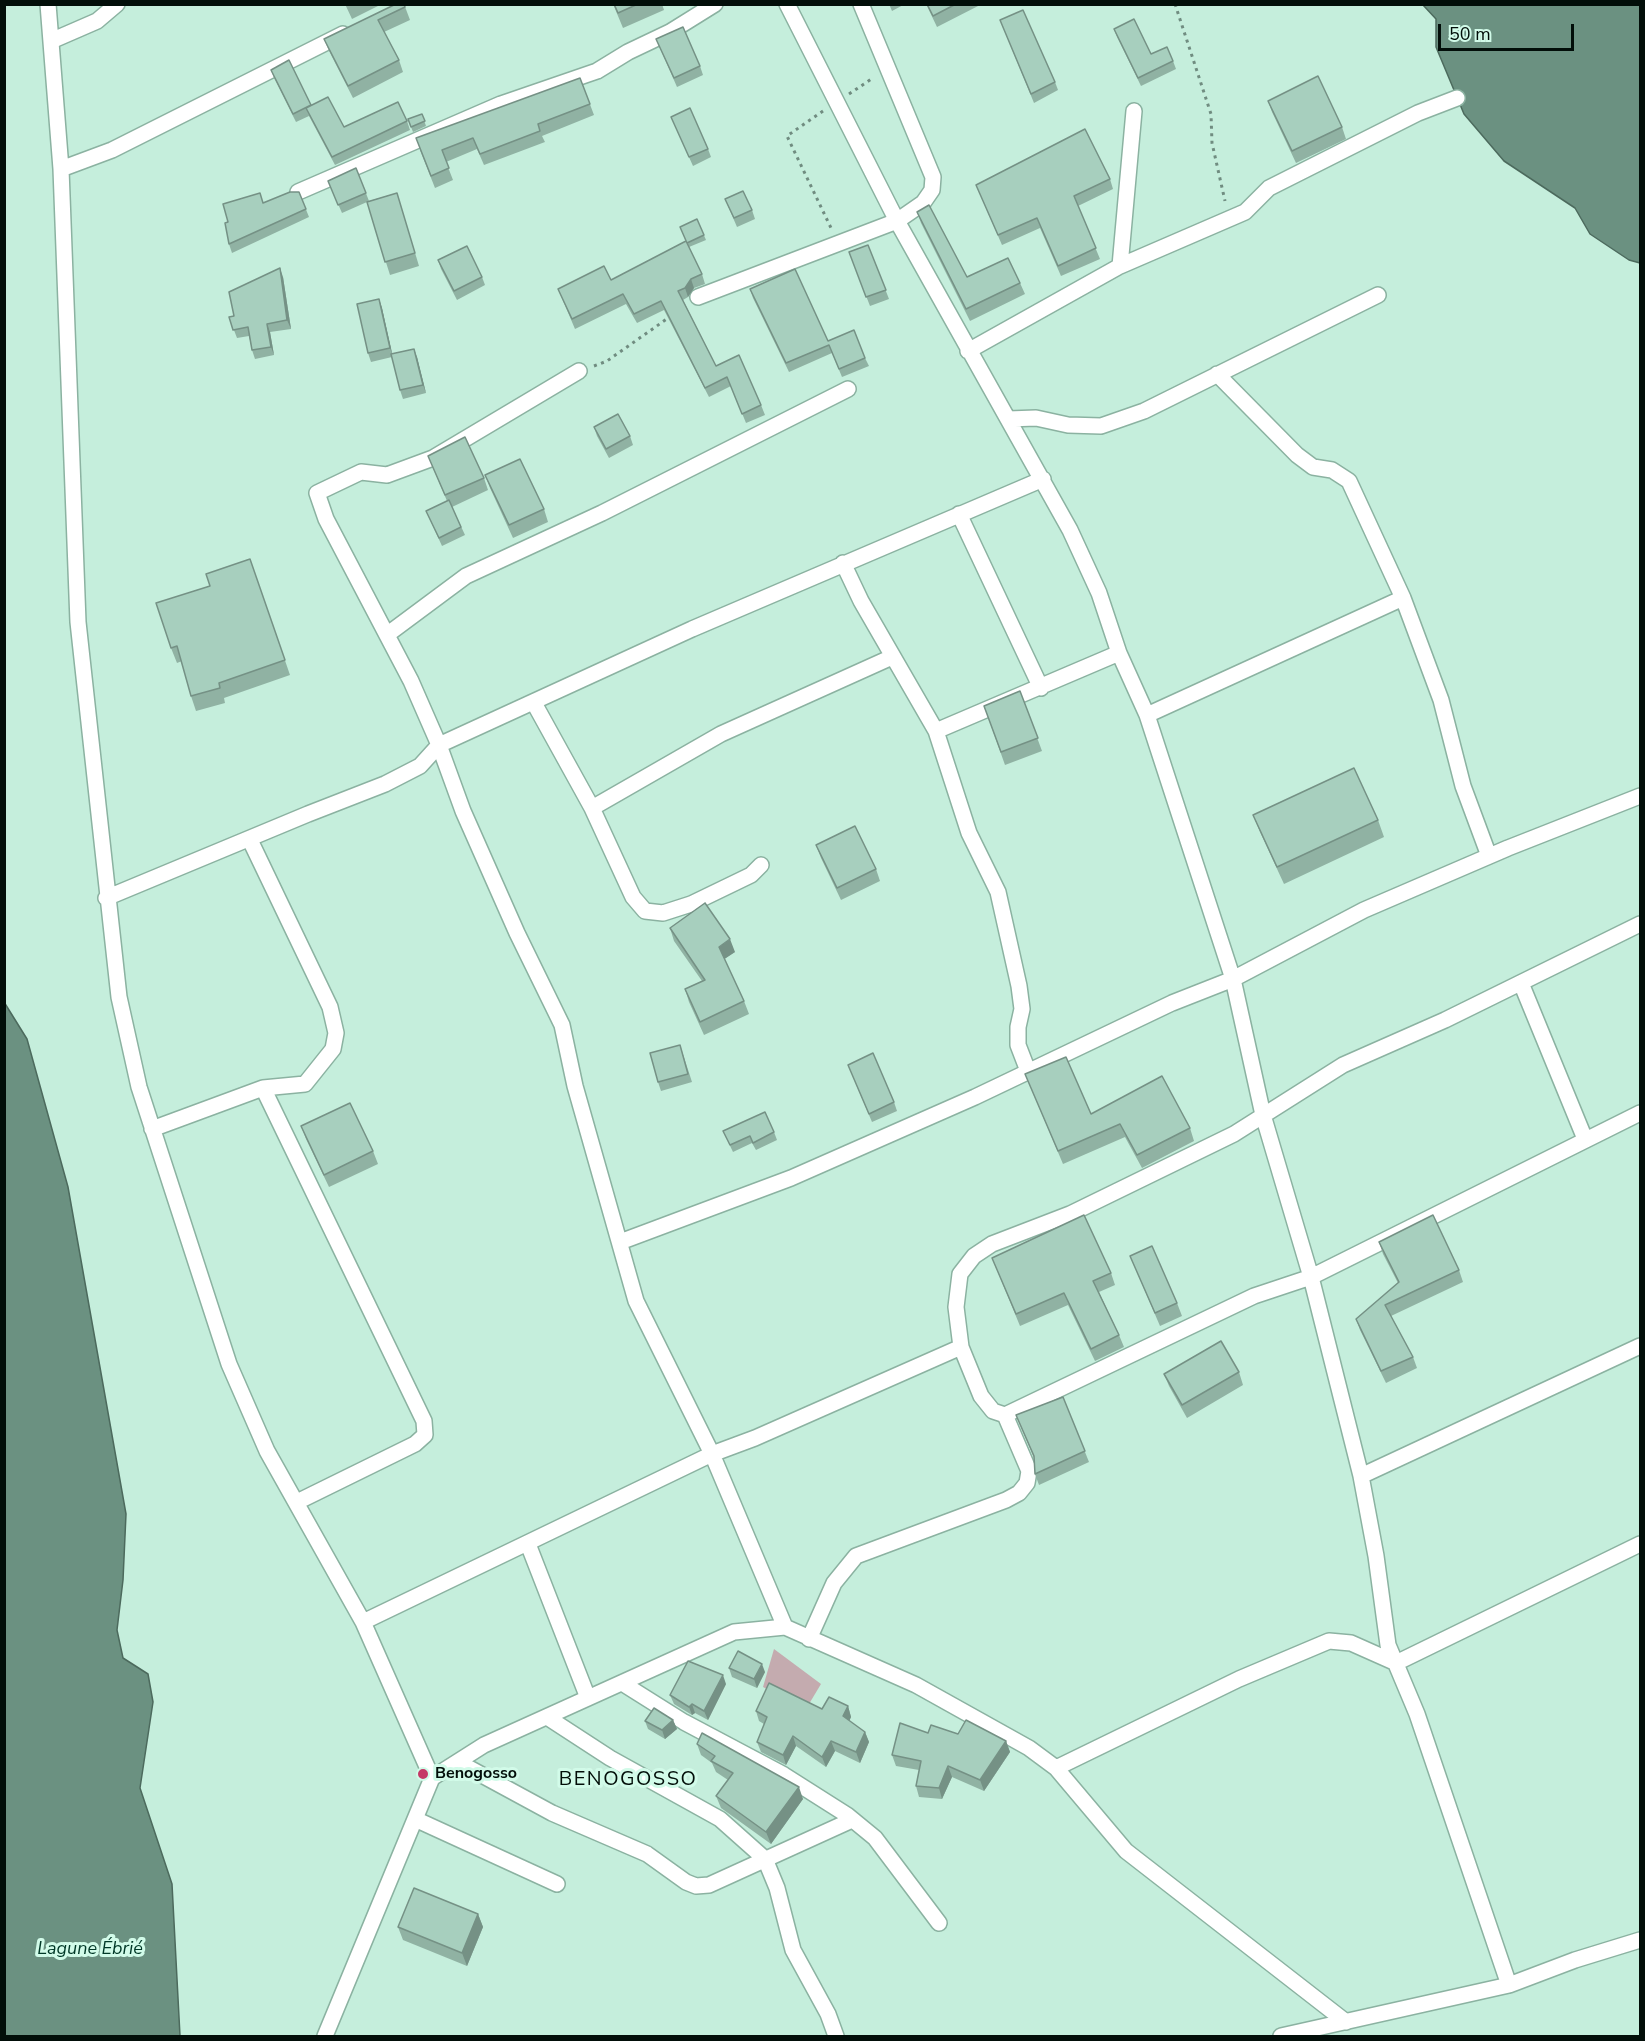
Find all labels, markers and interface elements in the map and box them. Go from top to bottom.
scale bar [1441,12,1578,50]
text: 50 m [1449,22,1491,46]
place label: Benogosso [435,1764,517,1784]
marker: Benogosso [416,1767,430,1781]
district label: BENOGOSSO [559,1768,697,1792]
water label: Lagune Ébrié [37,1939,143,1961]

